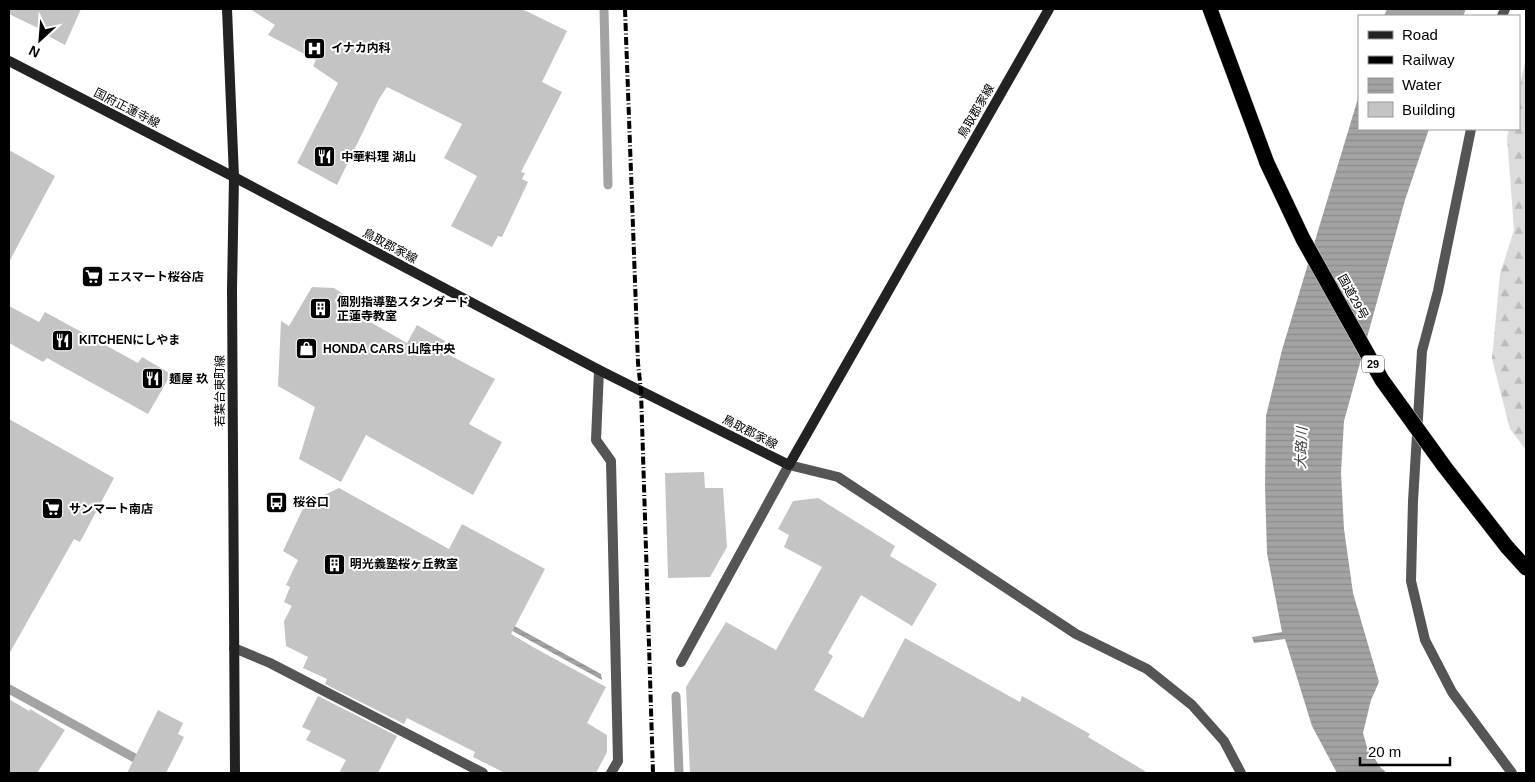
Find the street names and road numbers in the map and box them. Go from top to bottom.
street label: 鳥取郡家線 [955,82,997,140]
street label: 国府正蓮寺線 [92,85,162,131]
street label: 鳥取郡家線 [360,226,420,266]
street label: 国道29号 [1335,272,1371,322]
street label: 若葉台東町線 [213,355,227,427]
road number: 29 [1362,356,1384,372]
street label: 鳥取郡家線 [720,412,780,452]

